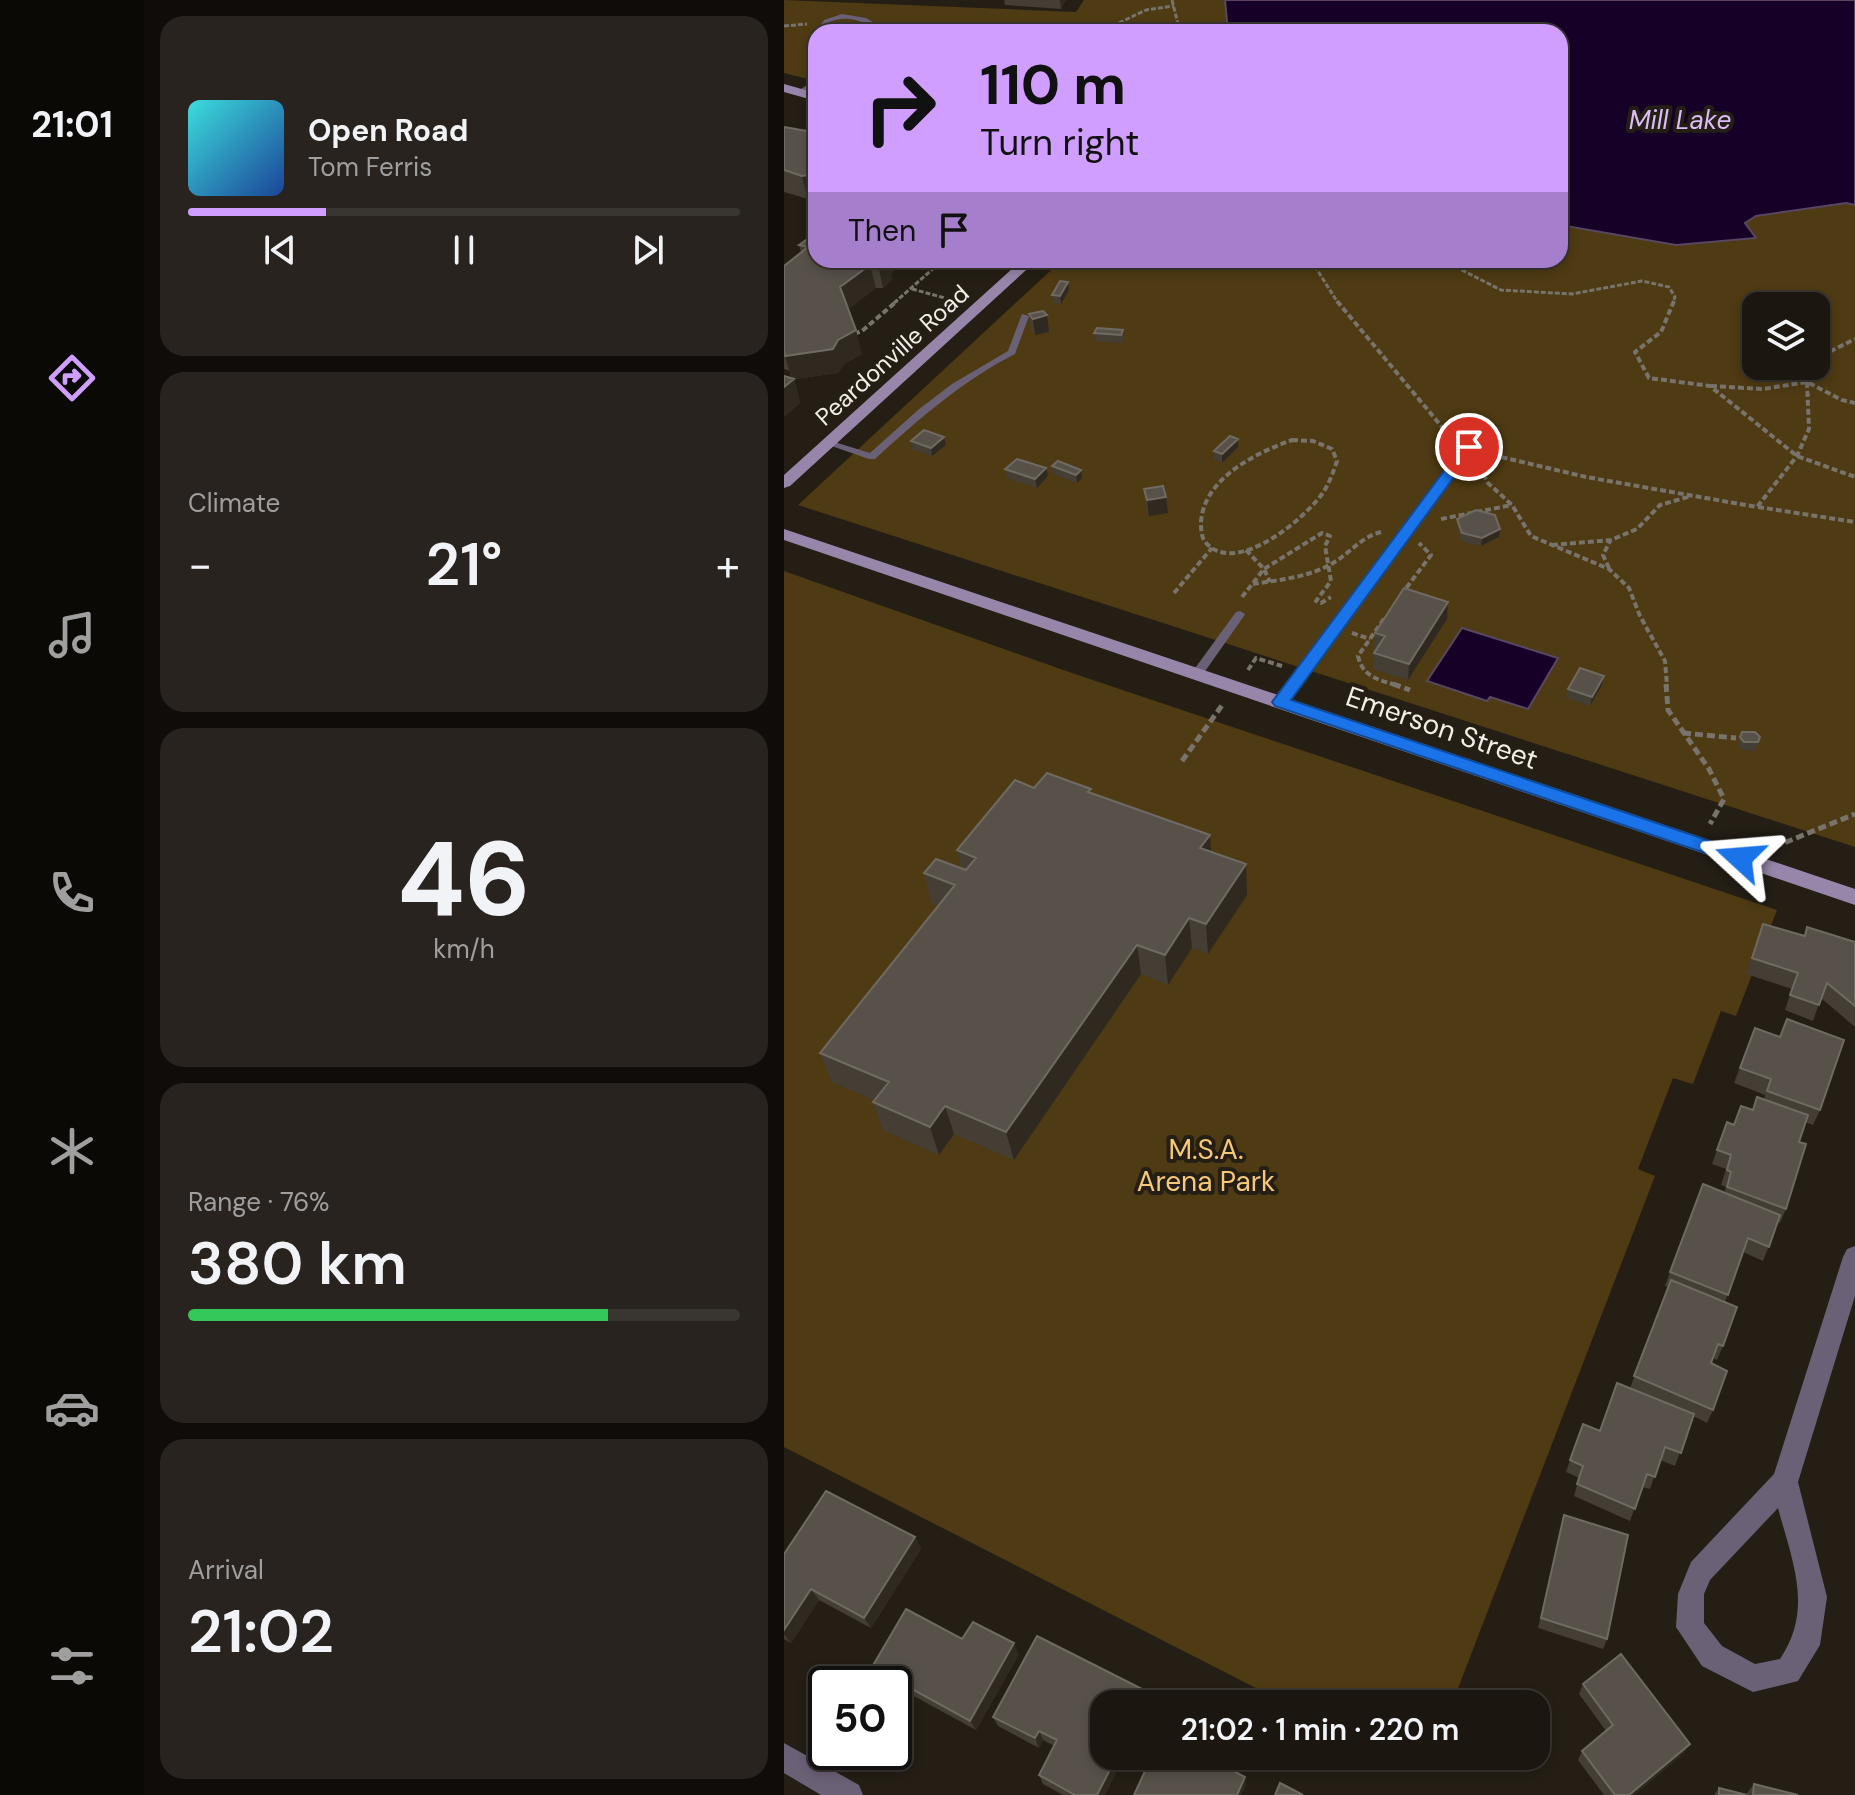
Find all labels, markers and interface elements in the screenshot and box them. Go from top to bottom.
text: 110 m [980,48,1126,121]
icon: right [848,56,952,160]
text: 21:01 [31,101,113,148]
water label: Mill Lake [1629,103,1731,137]
text: Open Road [308,111,468,150]
text: Turn right [980,119,1139,166]
text: Tom Ferris [308,150,432,184]
icon: arrive [932,208,976,252]
text: Then [848,211,916,250]
icon: previous [258,228,302,272]
icon: pause [442,228,486,272]
icon: next [626,228,670,272]
street label: Peardonville Road [809,278,975,432]
map controls [1742,292,1830,380]
button: layers [1742,292,1830,380]
icon: directions [44,350,100,406]
pin [1435,413,1503,481]
icon: arrive [1447,425,1491,469]
text: Climate [188,486,280,520]
text: 21° [426,525,502,604]
text: − [188,536,212,594]
text: + [716,536,740,594]
icon: music [44,607,100,663]
street label: Emerson Street [1341,678,1543,778]
text: 46 [397,812,531,947]
position arrow [1698,816,1782,900]
icon: phone [44,865,100,921]
text: km/h [433,932,495,966]
icon: climate [44,1123,100,1179]
park label: M.S.A. Arena Park [1137,1131,1275,1200]
text: Range · 76% [188,1185,329,1219]
text: 380 km [188,1224,407,1303]
icon: car [44,1380,100,1436]
text: Arrival [188,1553,264,1587]
text: 21:02 [188,1592,334,1671]
icon: filters [44,1638,100,1694]
speed limit sign: 50 [808,1666,912,1770]
text: 21:02 · 1 min · 220 m [1181,1710,1459,1749]

